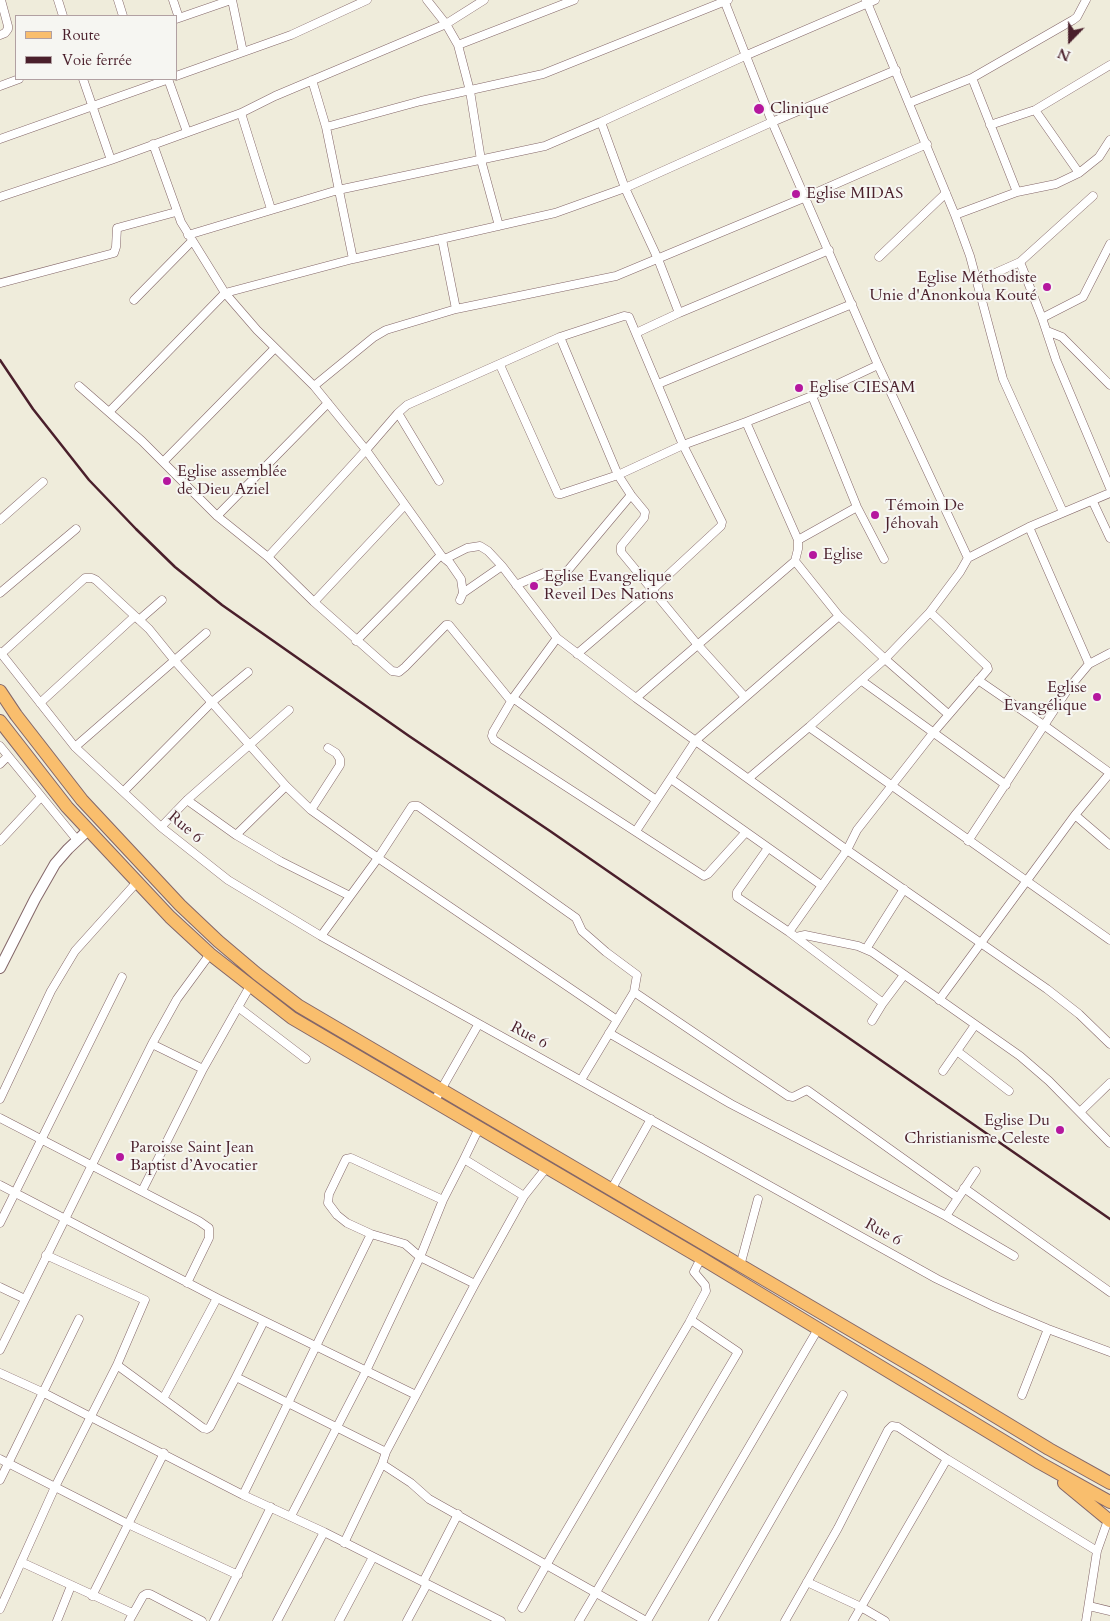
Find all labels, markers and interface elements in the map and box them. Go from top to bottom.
legend [15,15,178,80]
north arrow [1045,15,1095,65]
text: Route [62,25,100,45]
text: N [1055,43,1073,65]
text: Voie ferrée [62,50,132,70]
place label: Clinique [770,99,829,119]
marker: Clinique [752,102,766,116]
place label: Eglise MIDAS [806,184,903,204]
marker: Eglise MIDAS [790,188,802,200]
place label: Eglise Méthodiste Unie d'Anonkoua Kouté [870,268,1037,306]
marker: Eglise Méthodiste Unie d'Anonkoua Kouté [1041,281,1053,293]
place label: Eglise CIESAM [809,378,915,398]
marker: Eglise CIESAM [793,382,805,394]
place label: Eglise assemblée de Dieu Aziel [177,462,287,500]
marker: Eglise assemblée de Dieu Aziel [161,475,173,487]
place label: Témoin De Jéhovah [885,496,964,534]
marker: Témoin De Jéhovah [869,509,881,521]
place label: Eglise [823,545,863,565]
marker: Eglise [807,549,819,561]
place label: Eglise Evangelique Reveil Des Nations [544,567,674,605]
marker: Eglise Evangelique Reveil Des Nations [528,580,540,592]
place label: Eglise Evangélique [1004,678,1087,716]
marker: Eglise Evangélique [1091,691,1103,703]
street label: Rue 6 [164,808,206,848]
street label: Rue 6 [507,1018,551,1054]
place label: Eglise Du Christianisme Celeste [904,1111,1050,1149]
marker: Eglise Du Christianisme Celeste [1054,1124,1066,1136]
place label: Paroisse Saint Jean Baptist d’Avocatier [130,1138,258,1176]
marker: Paroisse Saint Jean Baptist d’Avocatier [114,1151,126,1163]
street label: Rue 6 [861,1215,905,1251]

